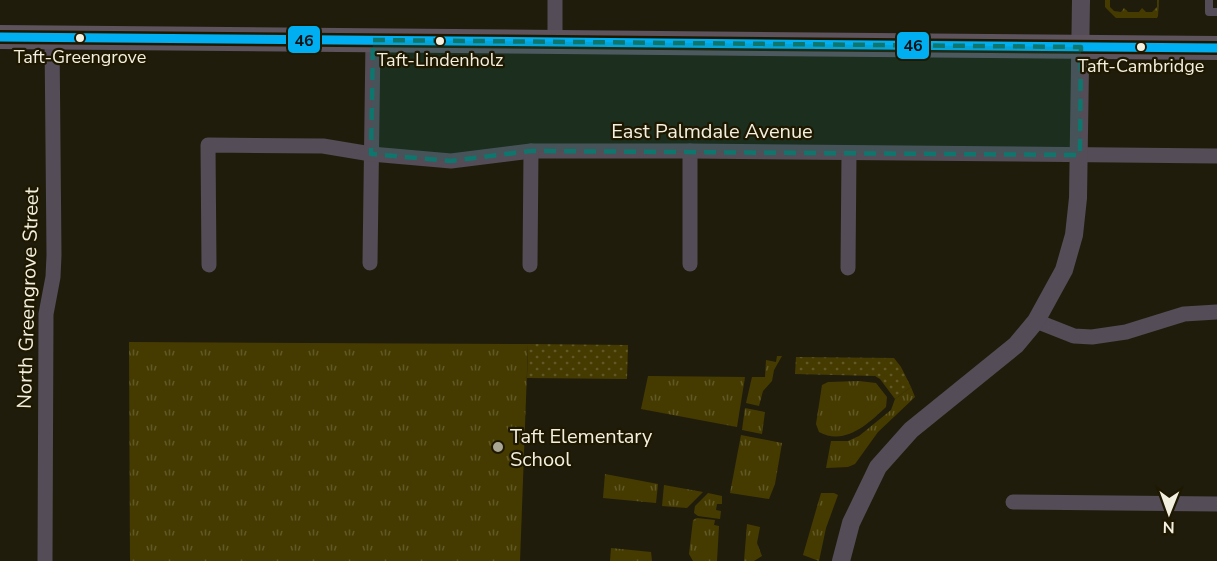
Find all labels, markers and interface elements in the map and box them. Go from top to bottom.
line badge: 46 [287,25,321,54]
text: 46 [294,30,314,52]
line badge: 46 [896,31,930,60]
marker: Taft-Greengrove [74,32,86,44]
marker: Taft-Lindenholz [434,35,446,47]
text: 46 [903,35,923,57]
marker: Taft-Cambridge [1135,41,1147,53]
place label: Taft-Greengrove [14,45,146,69]
place label: Taft-Lindenholz [377,48,503,72]
place label: Taft-Cambridge [1078,54,1204,78]
street label: East Palmdale Avenue [611,118,813,145]
street label: North Greengrove Street [11,186,45,409]
place label: Taft Elementary School [510,423,653,473]
marker: Taft Elementary School [491,440,505,454]
north arrow [1139,483,1199,543]
text: N [1163,516,1175,538]

